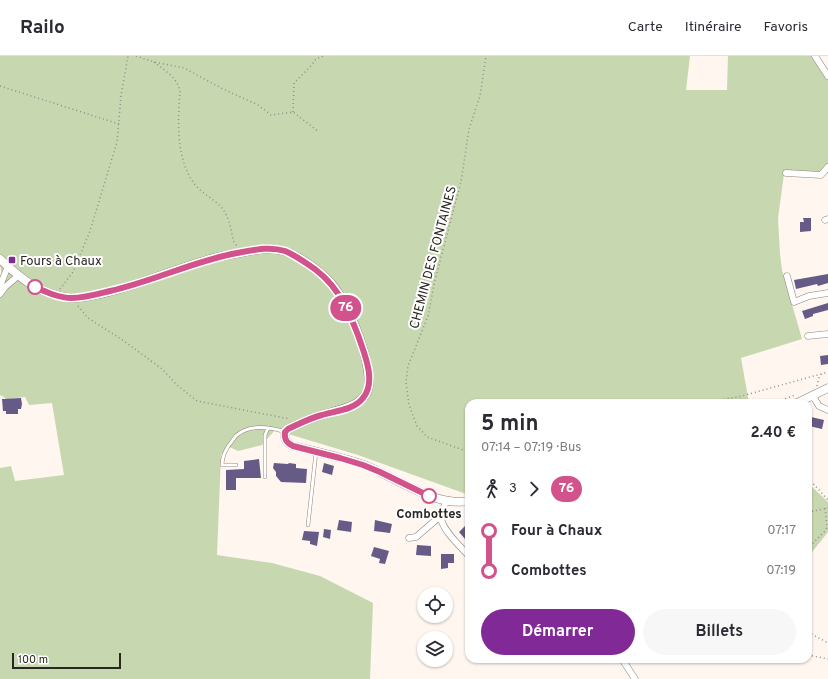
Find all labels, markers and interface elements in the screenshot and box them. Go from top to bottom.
text: Railo [20,16,65,40]
text: Carte [628,19,663,36]
text: Itinéraire [685,19,742,36]
text: Favoris [764,19,808,36]
street label: CHEMIN DES FONTAINES [407,184,461,331]
place label: Fours à Chaux [20,254,102,270]
marker: Fours à Chaux [7,255,17,265]
unlabelled marker [27,279,43,295]
line badge: 76 [328,295,364,321]
text: 76 [338,299,354,316]
text: 5 min [481,411,538,438]
text: 2.40 € [750,424,796,443]
text: 07:14 – 07:19 · Bus [481,440,581,456]
icon: walk [481,478,503,500]
icon: forward [523,478,545,500]
text: 76 [559,480,574,497]
text: 3 [509,481,517,497]
marker: Combottes [421,488,437,504]
place label: Combottes [396,507,462,523]
text: Four à Chaux [511,522,602,541]
text: 07:17 [767,523,796,539]
text: Combottes [511,562,587,581]
text: 07:19 [766,563,796,579]
map controls [417,587,453,667]
button: locate [417,587,453,623]
button: Démarrer [481,609,635,655]
button: Billets [643,609,796,655]
button: layers [417,631,453,667]
scale bar [12,651,121,670]
text: 100 m [18,653,48,667]

